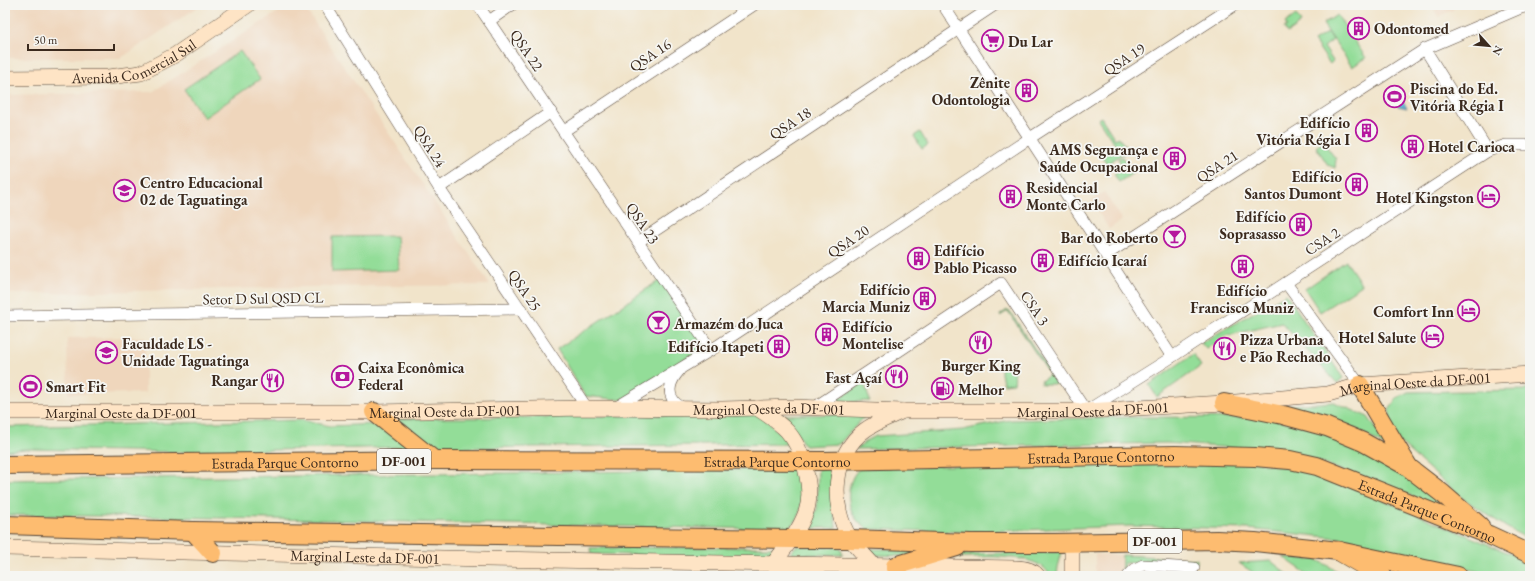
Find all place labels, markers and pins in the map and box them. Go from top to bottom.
building icon: Odontomed [1345,15,1371,41]
place label: Odontomed [1374,19,1450,38]
supermarket icon: Du Lar [980,28,1006,54]
place label: Du Lar [1008,32,1054,51]
place label: Zênite Odontologia [932,73,1010,109]
building icon: Zênite Odontologia [1013,78,1039,104]
place label: Piscina do Ed. Vitória Régia I [1410,79,1504,115]
sports icon: Piscina do Ed. Vitória Régia I [1381,84,1407,110]
place label: Edifício Vitória Régia I [1256,113,1351,149]
building icon: Edifício Vitória Régia I [1353,118,1379,144]
building icon: Hotel Carioca [1400,133,1426,159]
place label: Hotel Carioca [1428,137,1515,156]
place label: AMS Segurança e Saúde Ocupacional [1040,140,1159,176]
building icon: AMS Segurança e Saúde Ocupacional [1161,145,1187,171]
place label: Edifício Santos Dumont [1244,167,1342,203]
building icon: Edifício Santos Dumont [1344,172,1370,198]
place label: Centro Educacional 02 de Taguatinga [140,173,264,209]
school or university icon: Centro Educacional 02 de Taguatinga [112,178,138,204]
place label: Residencial Monte Carlo [1026,178,1106,214]
building icon: Residencial Monte Carlo [998,183,1024,209]
hotel icon: Hotel Kingston [1476,184,1502,210]
place label: Hotel Kingston [1376,188,1474,207]
place label: Edifício Soprasasso [1220,207,1286,243]
building icon: Edifício Soprasasso [1288,212,1314,238]
bar icon: Bar do Roberto [1161,224,1187,250]
place label: Bar do Roberto [1061,228,1158,247]
place label: Edifício Pablo Picasso [934,241,1017,277]
building icon: Edifício Pablo Picasso [906,246,932,272]
building icon: Edifício Icaraí [1030,247,1056,273]
place label: Edifício Icaraí [1058,251,1148,270]
building icon: Edifício Francisco Muniz [1229,254,1255,280]
place label: Edifício Marcia Muniz [822,280,910,316]
place label: Edifício Francisco Muniz [1190,281,1294,317]
building icon: Edifício Marcia Muniz [912,285,938,311]
hotel icon: Comfort Inn [1456,298,1482,324]
place label: Comfort Inn [1373,302,1455,321]
bar icon: Armazém do Juca [645,310,671,336]
place label: Armazém do Juca [673,314,783,333]
place label: Edifício Montelise [842,317,903,353]
building icon: Edifício Montelise [813,322,839,348]
hotel icon: Hotel Salute [1419,324,1445,350]
place label: Hotel Salute [1339,328,1416,347]
restaurant icon: Burger King [968,329,994,355]
place label: Pizza Urbana e Pão Rechado [1240,330,1331,366]
building icon: Edifício Itapeti [766,333,792,359]
place label: Faculdade LS - Unidade Taguatinga [122,334,249,370]
restaurant icon: Pizza Urbana e Pão Rechado [1212,335,1238,361]
place label: Edifício Itapeti [668,337,765,356]
school or university icon: Faculdade LS - Unidade Taguatinga [93,339,119,365]
place label: Burger King [941,356,1021,375]
place label: Caixa Econômica Federal [358,358,465,394]
bank icon: Caixa Econômica Federal [329,363,355,389]
restaurant icon: Fast Açaí [884,364,910,390]
restaurant icon: Rangar [260,367,286,393]
place label: Fast Açaí [825,368,883,387]
place label: Rangar [211,371,259,390]
sports icon: Smart Fit [17,373,43,399]
fuel station icon: Melhor [930,376,956,402]
place label: Smart Fit [46,377,106,396]
place label: Melhor [958,380,1005,399]

